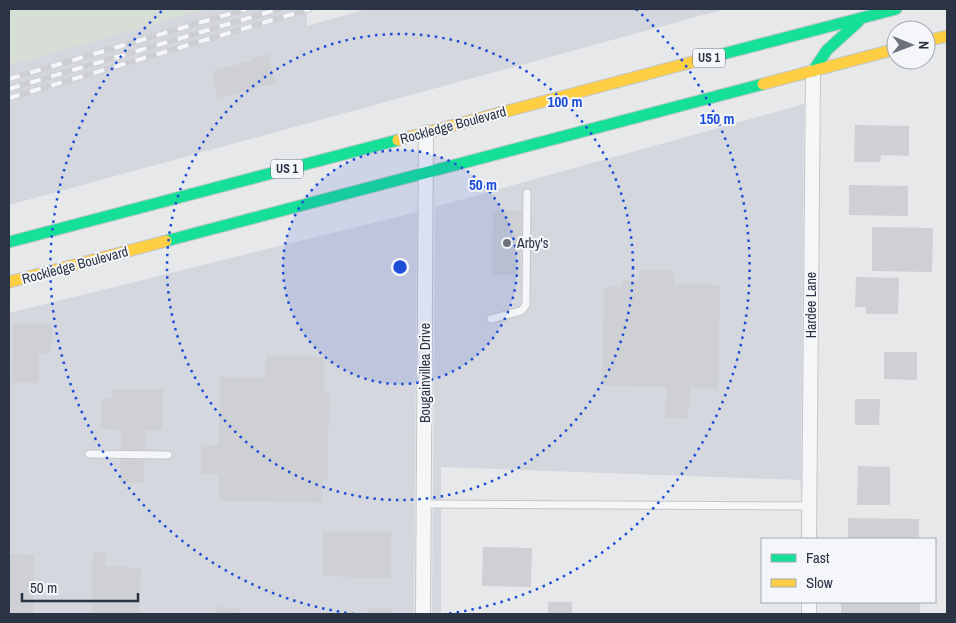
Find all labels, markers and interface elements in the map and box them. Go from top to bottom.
north arrow [886,20,936,70]
text: N [915,41,933,50]
road number: US 1 [693,48,725,68]
text: 100 m [548,91,582,112]
street label: Rockledge Boulevard [398,102,508,148]
text: 150 m [700,108,734,129]
road number: US 1 [271,160,303,178]
text: 50 m [469,174,497,195]
place label: Arby's [516,234,549,252]
marker: Arby's [501,237,513,249]
street label: Rockledge Boulevard [20,242,130,288]
centre of rings [391,258,409,276]
street label: Hardee Lane [802,272,820,338]
street label: Bougainvillea Drive [416,323,434,423]
legend [761,538,936,603]
text: Fast [806,547,830,568]
scale bar [22,570,139,602]
text: Slow [806,572,833,593]
text: 50 m [30,577,57,598]

